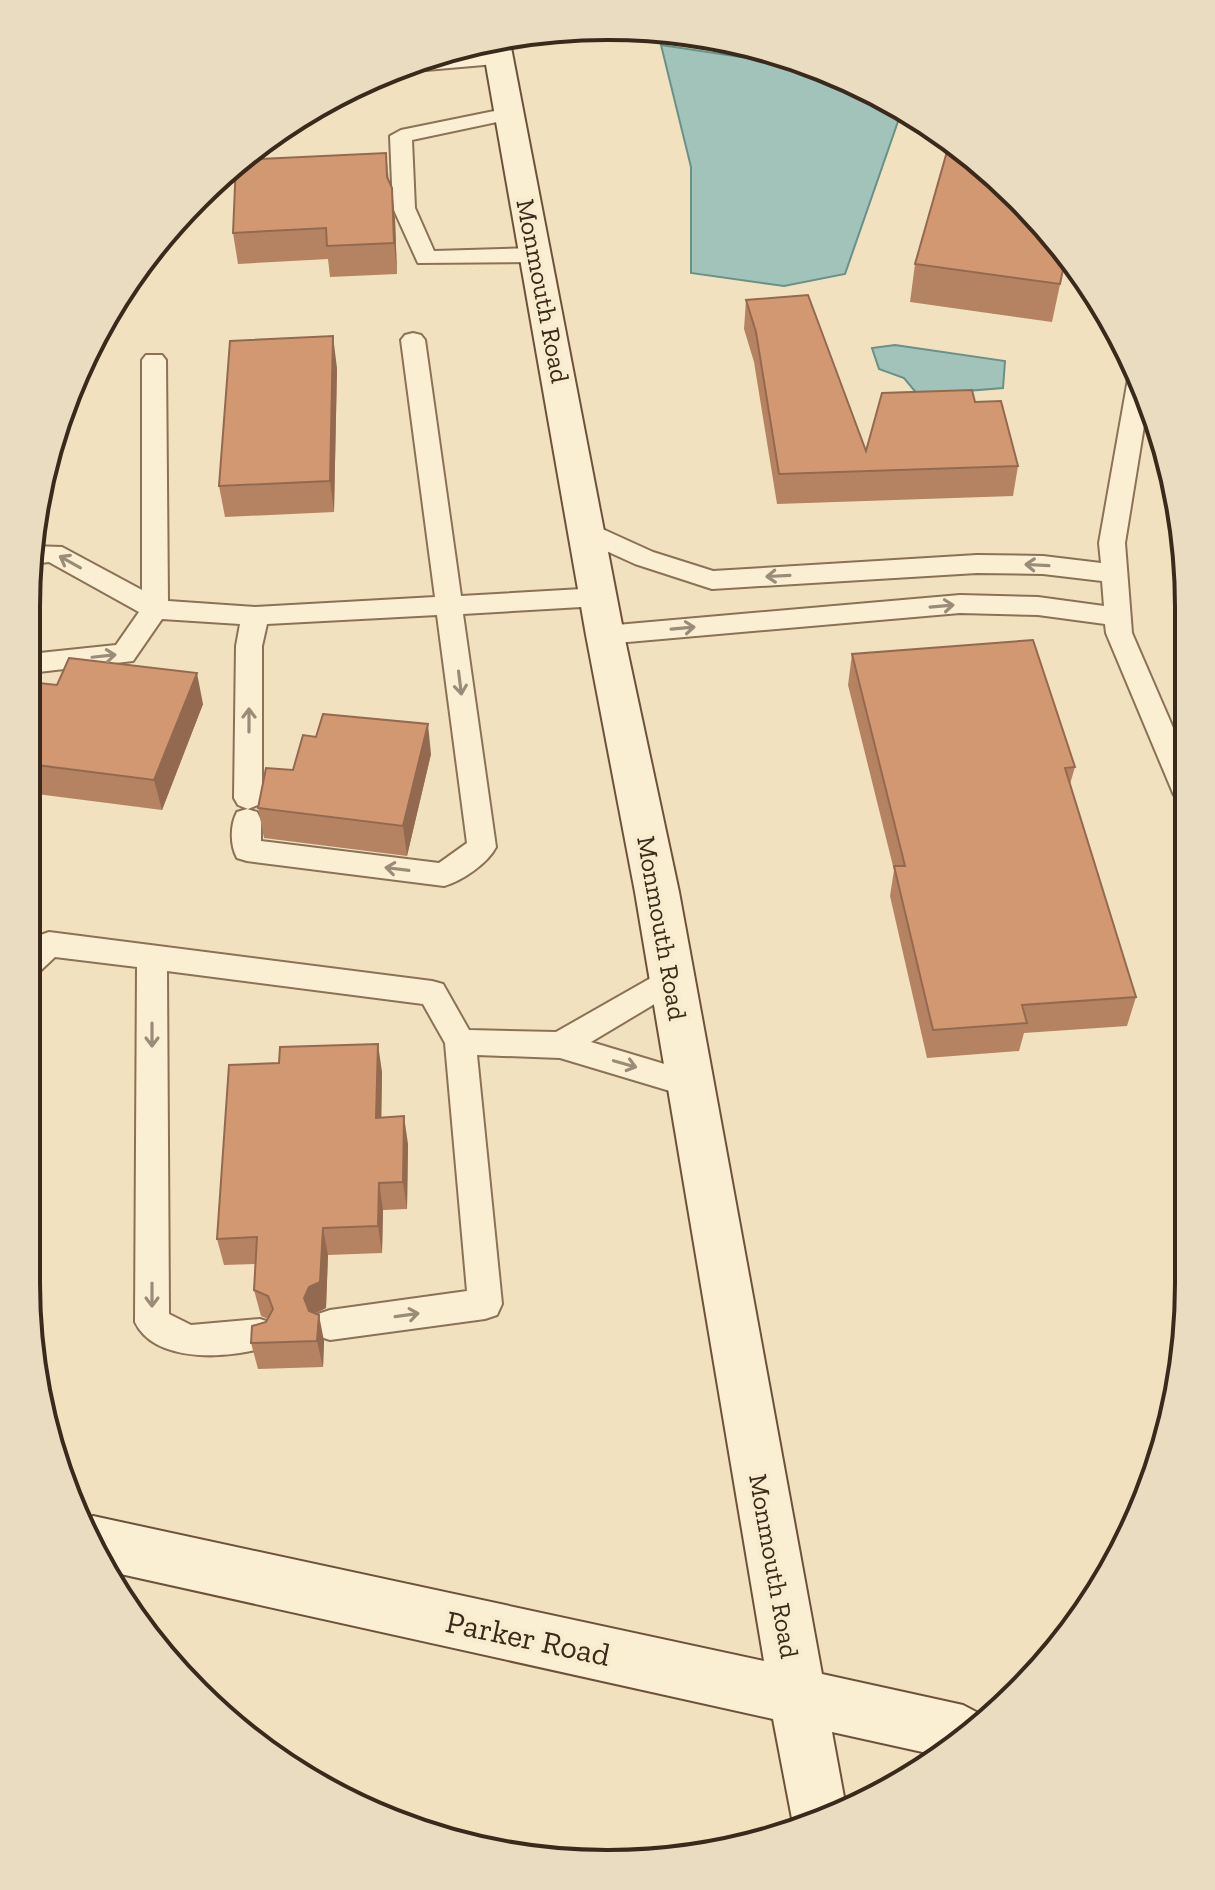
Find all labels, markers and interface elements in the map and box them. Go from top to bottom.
street label: Monmouth Road [509,196,577,386]
one-way arrow [58,554,82,569]
one-way arrow [1024,557,1051,572]
one-way arrow [765,569,792,584]
one-way arrow [928,598,955,613]
one-way arrow [669,621,696,636]
one-way arrow [90,649,117,664]
one-way arrow [453,670,468,695]
one-way arrow [241,707,257,734]
street label: Monmouth Road [630,833,694,1023]
one-way arrow [385,861,410,876]
one-way arrow [144,1021,160,1048]
one-way arrow [612,1058,637,1072]
one-way arrow [144,1281,160,1308]
one-way arrow [394,1307,419,1322]
street label: Monmouth Road [742,1471,806,1661]
street label: Parker Road [442,1602,614,1674]

